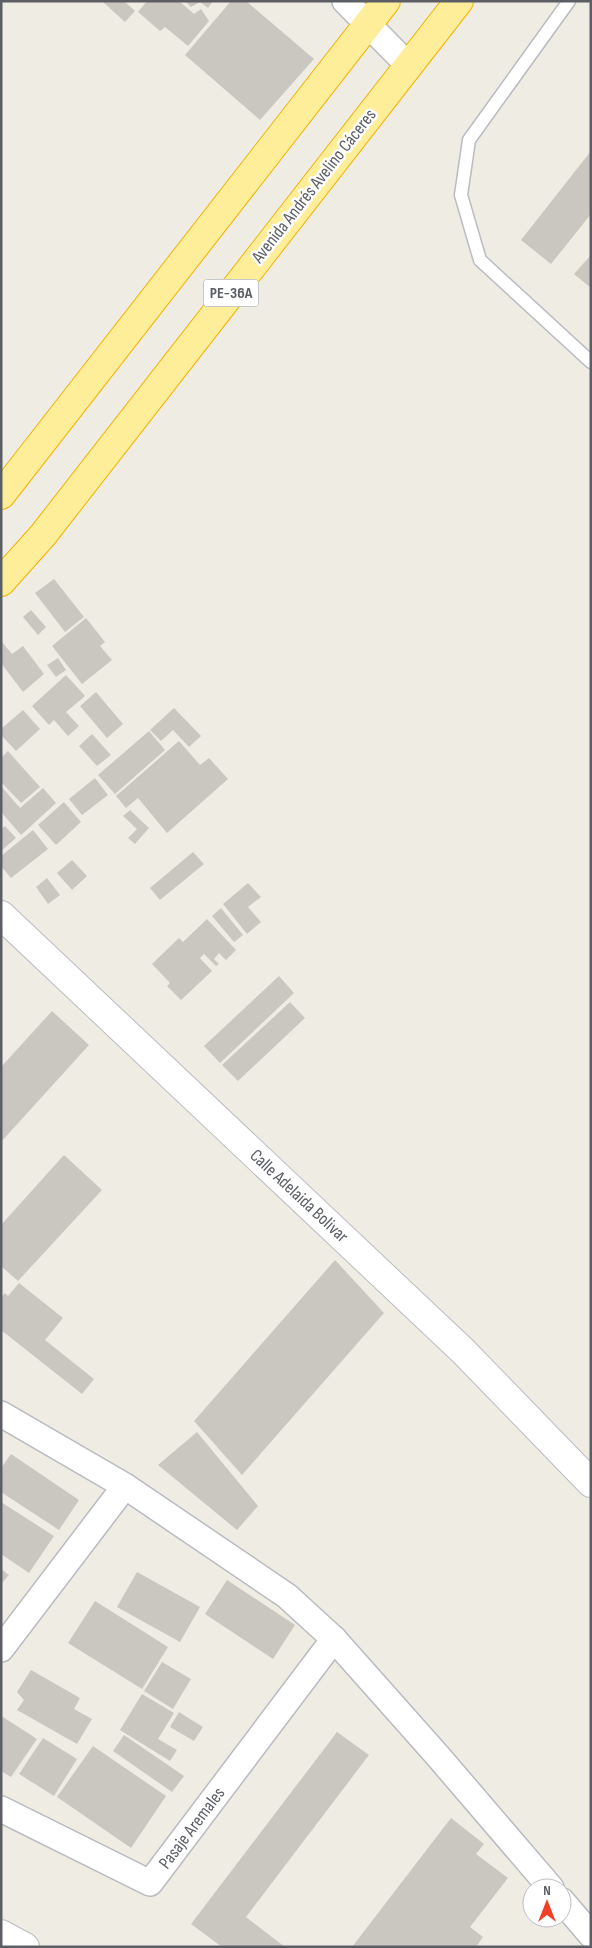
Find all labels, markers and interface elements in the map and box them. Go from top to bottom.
street label: Avenida Andrés Avelino Cáceres [247,105,381,268]
road number: PE-36A [204,280,258,306]
street label: Calle Adelaida Bolivar [246,1145,352,1247]
street label: Pasaje Aremales [155,1783,229,1873]
north arrow [522,1878,572,1928]
text: N [543,1882,551,1899]

